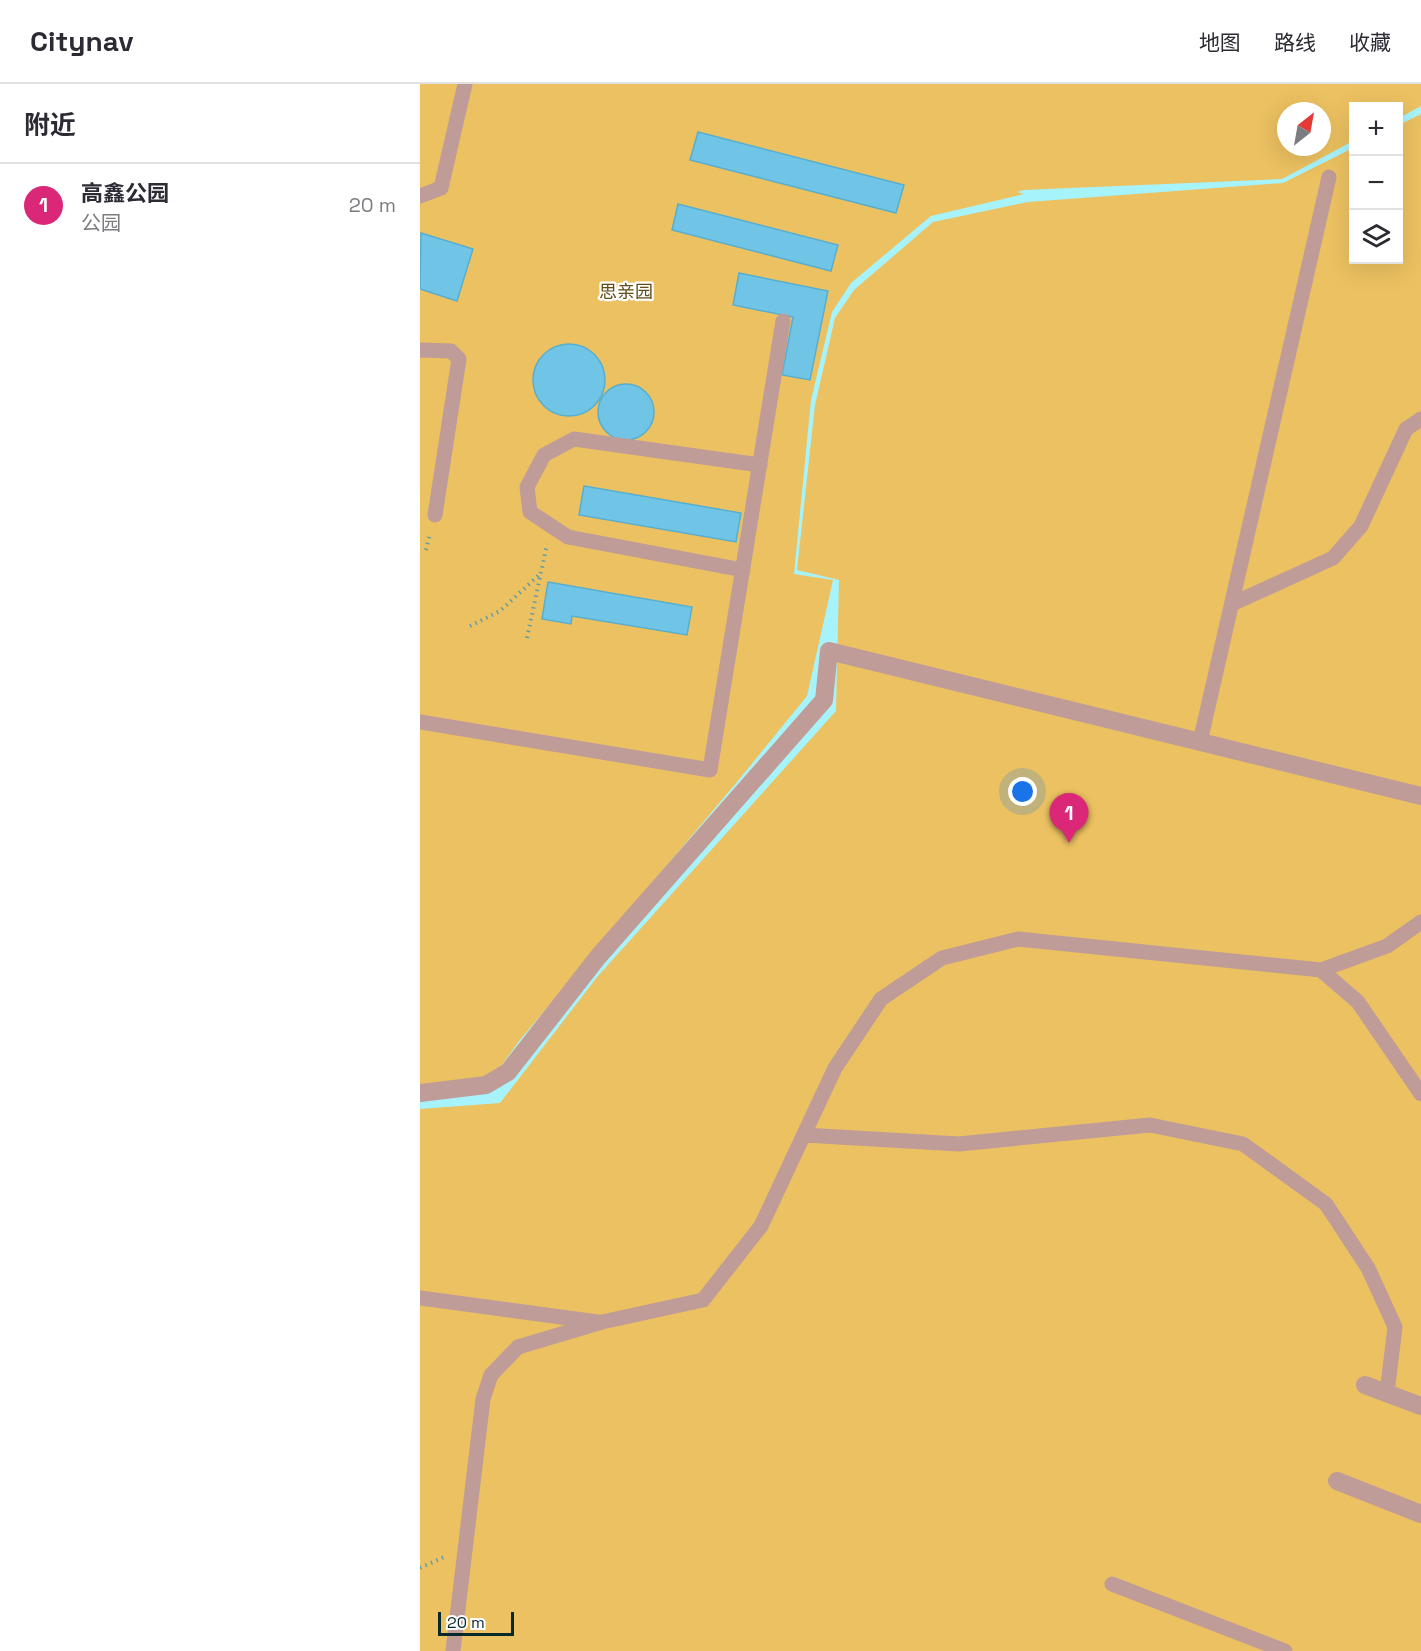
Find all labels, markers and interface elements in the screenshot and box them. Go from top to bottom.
text: Citynav [30,23,134,59]
text: 地图 [1199,29,1241,56]
text: 路线 [1274,29,1316,56]
text: 收藏 [1349,29,1391,56]
north arrow [1277,102,1331,156]
map controls [1349,102,1403,264]
button: + [1349,102,1403,156]
text: 附近 [24,108,76,142]
button: − [1349,156,1403,210]
text: 高鑫公园 [81,179,169,207]
text: 1 [39,192,48,218]
text: 20 m [349,192,396,218]
text: 公园 [81,210,121,236]
button: layers [1349,210,1403,264]
park label: 思亲园 [599,280,653,303]
your location [1008,777,1037,806]
pin: 1 [1050,794,1088,843]
scale bar [438,1609,514,1636]
text: 20 m [447,1612,485,1633]

